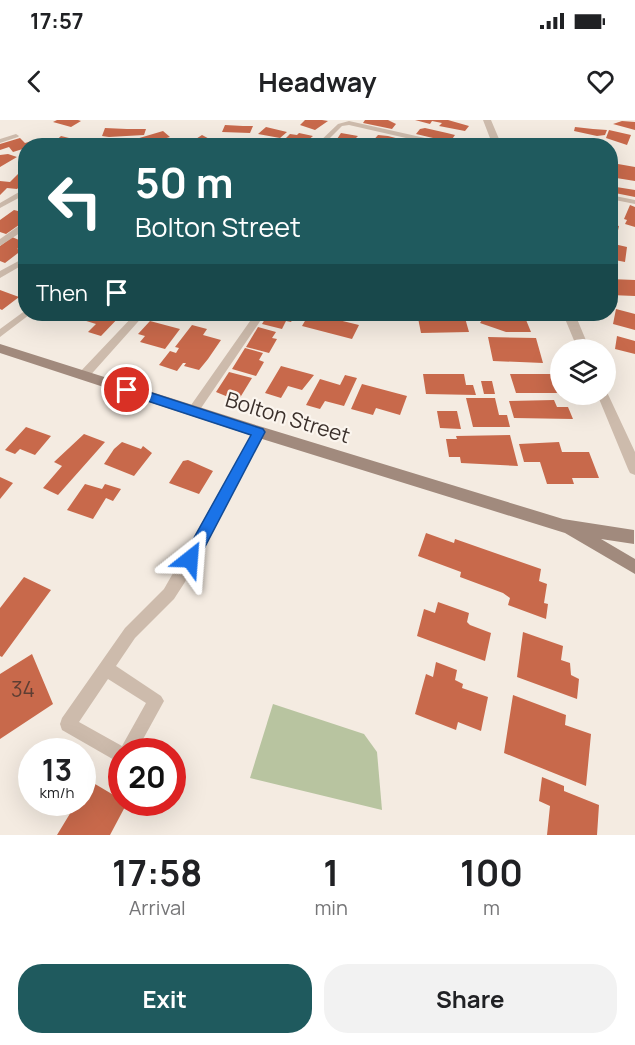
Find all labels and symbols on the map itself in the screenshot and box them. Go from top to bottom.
pin [101,364,152,415]
street label: Bolton Street [222,385,354,449]
position arrow [158,527,222,591]
house number: 34 [11,675,35,703]
speed limit sign: 20 [108,738,186,816]

